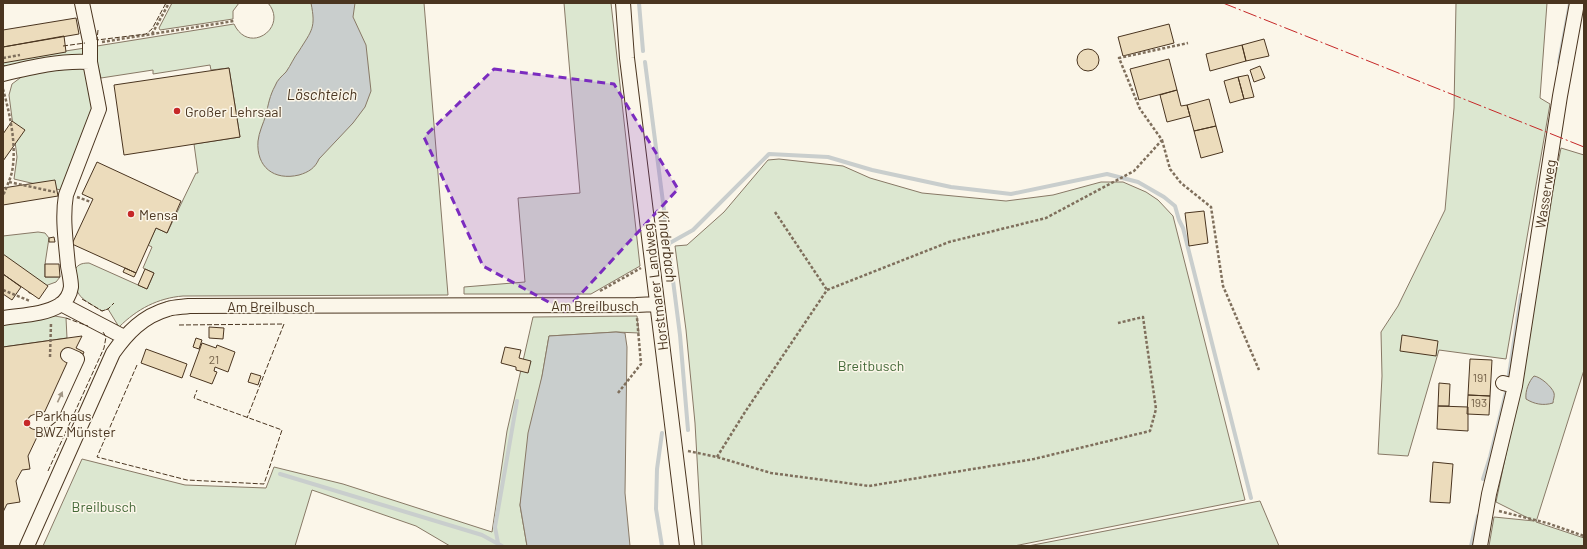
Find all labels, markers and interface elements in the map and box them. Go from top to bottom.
water label: Löschteich [287,85,357,103]
place label: Großer Lehrsaal [185,103,282,120]
marker: Großer Lehrsaal [172,106,182,116]
street label: Wasserweg [1531,158,1559,230]
place label: Mensa [139,206,178,223]
marker: Mensa [126,209,136,219]
water label: Kinderbach [655,209,681,283]
street label: Horstmarer Landweg [639,223,671,351]
street label: Am Breilbusch [551,297,639,314]
street label: Am Breilbusch [227,298,315,315]
house number: 21 [209,352,219,366]
park label: Breitbusch [838,357,904,374]
house number: 191 [1473,370,1487,384]
one-way arrow [57,391,63,402]
house number: 193 [1471,395,1487,409]
place label: Parkhaus BWZ Münster [35,407,116,440]
marker: Parkhaus BWZ Münster [22,418,32,428]
park label: Breilbusch [72,498,136,515]

